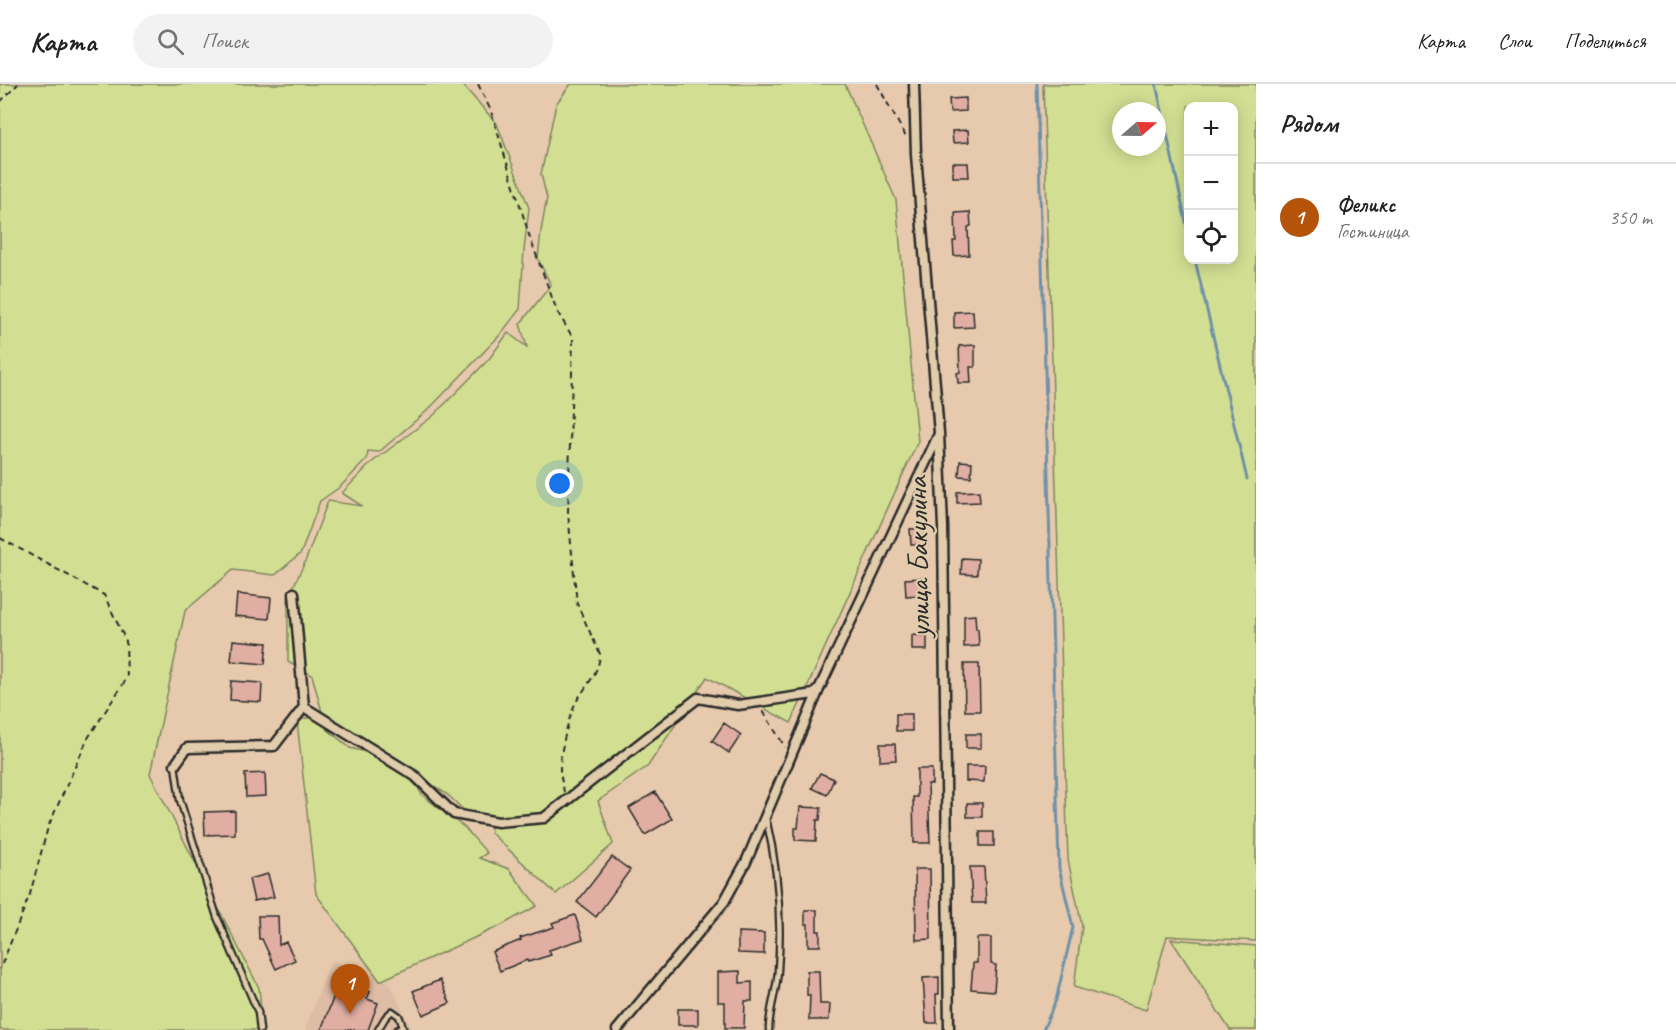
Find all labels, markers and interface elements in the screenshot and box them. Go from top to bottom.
search box [133,14,553,68]
text: Карта [30,24,97,59]
icon: search [154,25,187,58]
text: Поиск [202,27,248,55]
text: Карта [1417,28,1465,54]
text: Слои [1498,28,1532,54]
text: Поделиться [1565,28,1646,54]
north arrow [1112,102,1166,156]
map controls [1184,102,1238,264]
button: + [1184,102,1238,156]
text: Рядом [1280,107,1338,140]
button: − [1184,156,1238,210]
text: Феликс [1337,191,1395,219]
text: 1 [1295,205,1304,230]
text: 350 m [1609,205,1652,230]
button: locate [1184,210,1238,264]
text: Гостиница [1337,219,1408,244]
your location [545,469,574,498]
street label: улица Бакулина [898,474,938,640]
pin: 1 [330,964,370,1014]

